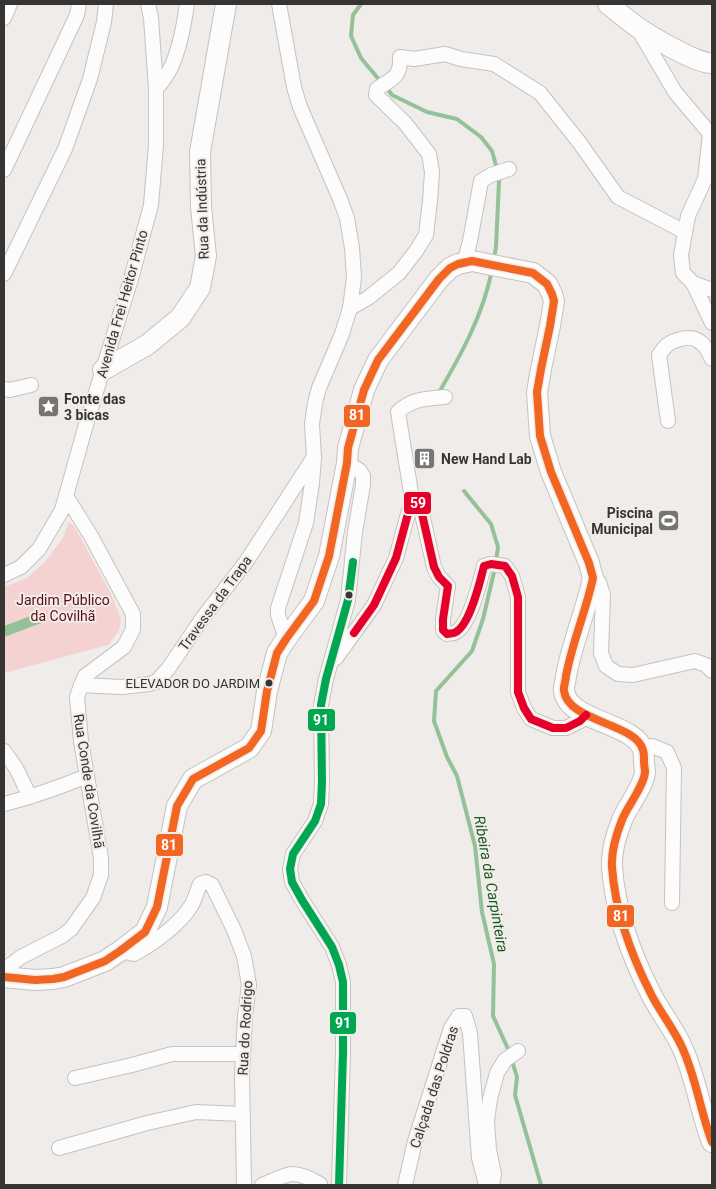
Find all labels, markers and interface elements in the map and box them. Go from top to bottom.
street label: Rua da Indústria [192,158,212,260]
street label: Avenida Frei Heitor Pinto [93,228,151,380]
place label: Fonte das 3 bicas [64,391,126,423]
place icon: Fonte das 3 bicas [36,395,60,419]
line badge: 81 [343,404,371,428]
text: 81 [349,407,365,423]
building icon: New Hand Lab [413,447,437,471]
place label: New Hand Lab [441,451,532,467]
line badge: 59 [403,491,432,515]
text: 59 [410,495,426,511]
place label: Piscina Municipal [591,505,654,537]
sports icon: Piscina Municipal [657,509,681,533]
street label: Travessa da Trapa [175,552,255,654]
unlabelled marker [344,590,354,600]
park label: Jardim Público da Covilhã [16,592,110,624]
place label: ELEVADOR DO JARDIM [126,676,260,691]
marker: ELEVADOR DO JARDIM [264,678,274,688]
line badge: 91 [307,708,336,732]
text: 91 [313,712,329,728]
street label: Rua Conde da Covilhã [70,713,108,849]
water label: Ribeira da Carpinteira [470,814,512,954]
line badge: 81 [155,833,184,857]
text: 81 [161,837,177,853]
line badge: 81 [606,904,635,928]
text: 81 [613,908,629,924]
street label: Rua do Rodrigo [235,980,255,1076]
line badge: 91 [329,1011,357,1035]
text: 91 [335,1015,351,1031]
street label: Calçada das Poldras [407,1024,461,1150]

